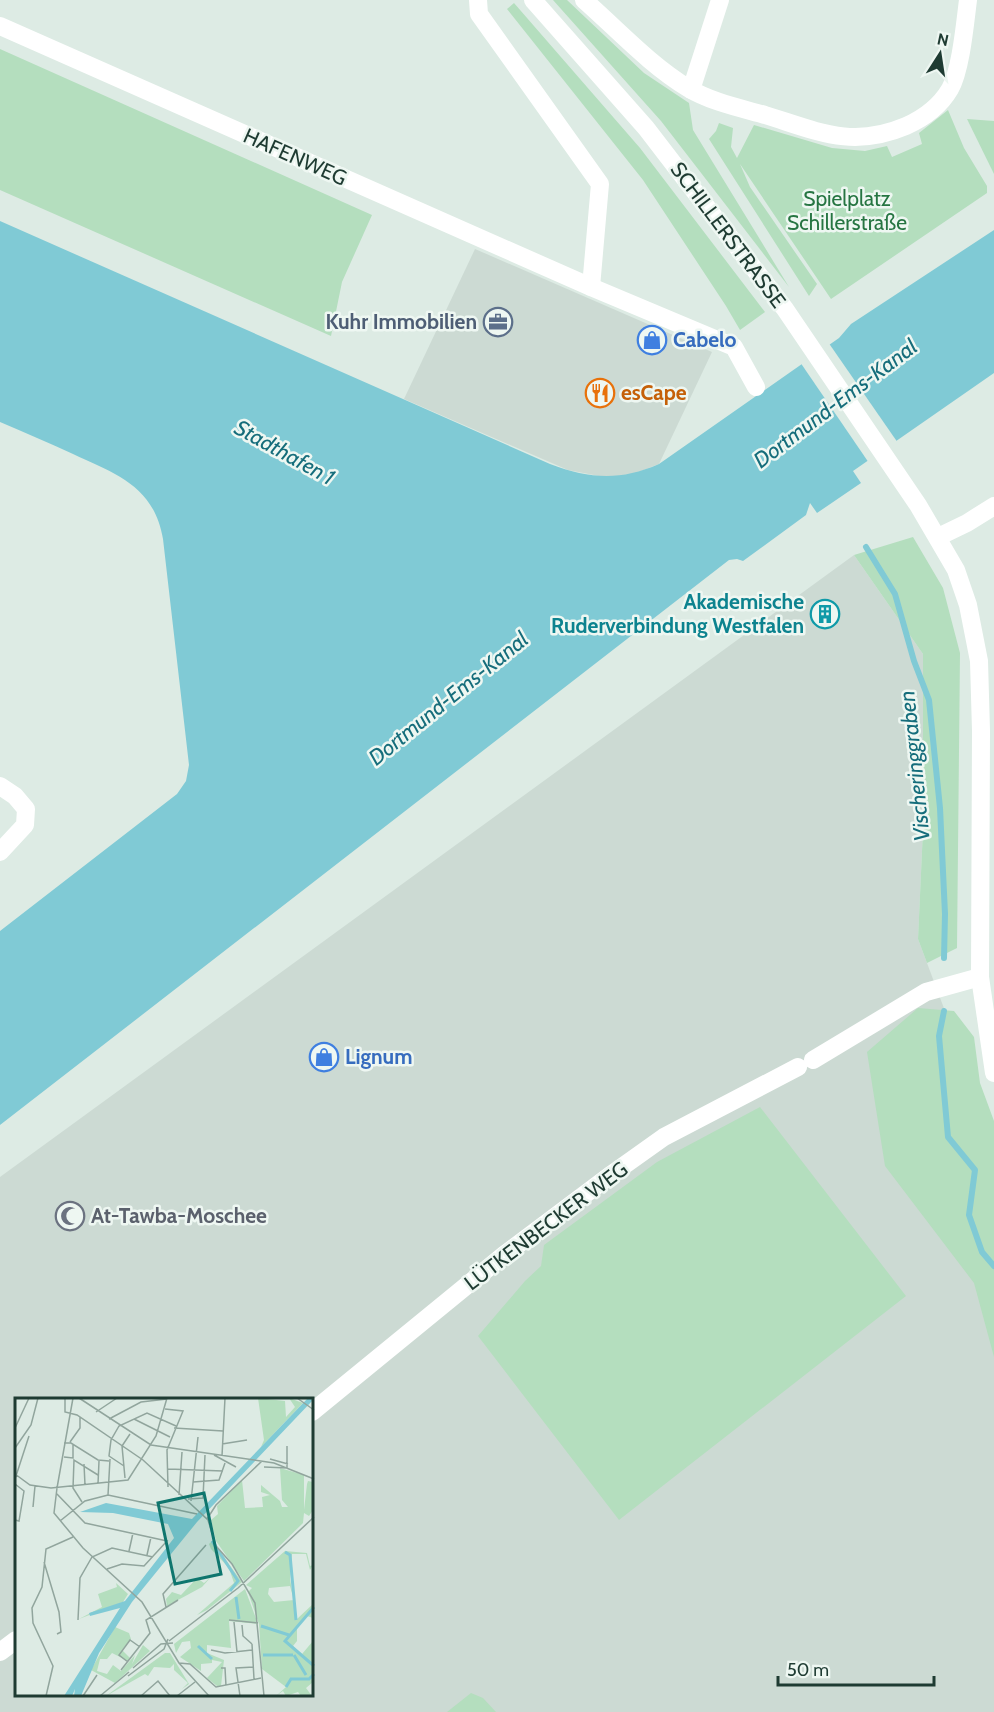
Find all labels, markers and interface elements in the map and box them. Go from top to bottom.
north arrow [910,24,970,84]
text: N [936,29,951,50]
street label: HAFENWEG [240,123,351,190]
street label: SCHILLERSTRASSE [665,157,791,312]
park label: Spielplatz Schillerstraße [787,186,907,235]
office icon: Kuhr Immobilien [482,306,514,338]
place label: Kuhr Immobilien [325,309,477,334]
shop icon: Cabelo [636,324,668,356]
place label: Cabelo [673,327,736,352]
water label: Dortmund-Ems-Kanal [748,333,923,474]
restaurant icon: esCape [584,377,616,409]
place label: esCape [621,380,687,405]
water label: Stadthafen 1 [230,414,340,491]
place label: Akademische Ruderverbindung Westfalen [551,589,804,638]
building icon: Akademische Ruderverbindung Westfalen [809,598,841,630]
water label: Dortmund-Ems-Kanal [363,625,534,771]
water label: Vischeringgraben [893,689,936,842]
shop icon: Lignum [308,1041,340,1073]
place label: Lignum [345,1044,412,1069]
street label: LÜTKENBECKER WEG [459,1156,632,1295]
mosque icon: At-Tawba-Moschee [54,1200,86,1232]
place label: At-Tawba-Moschee [91,1203,267,1228]
inset map [15,1398,314,1697]
scale bar [778,1649,934,1687]
text: 50 m [787,1659,829,1681]

